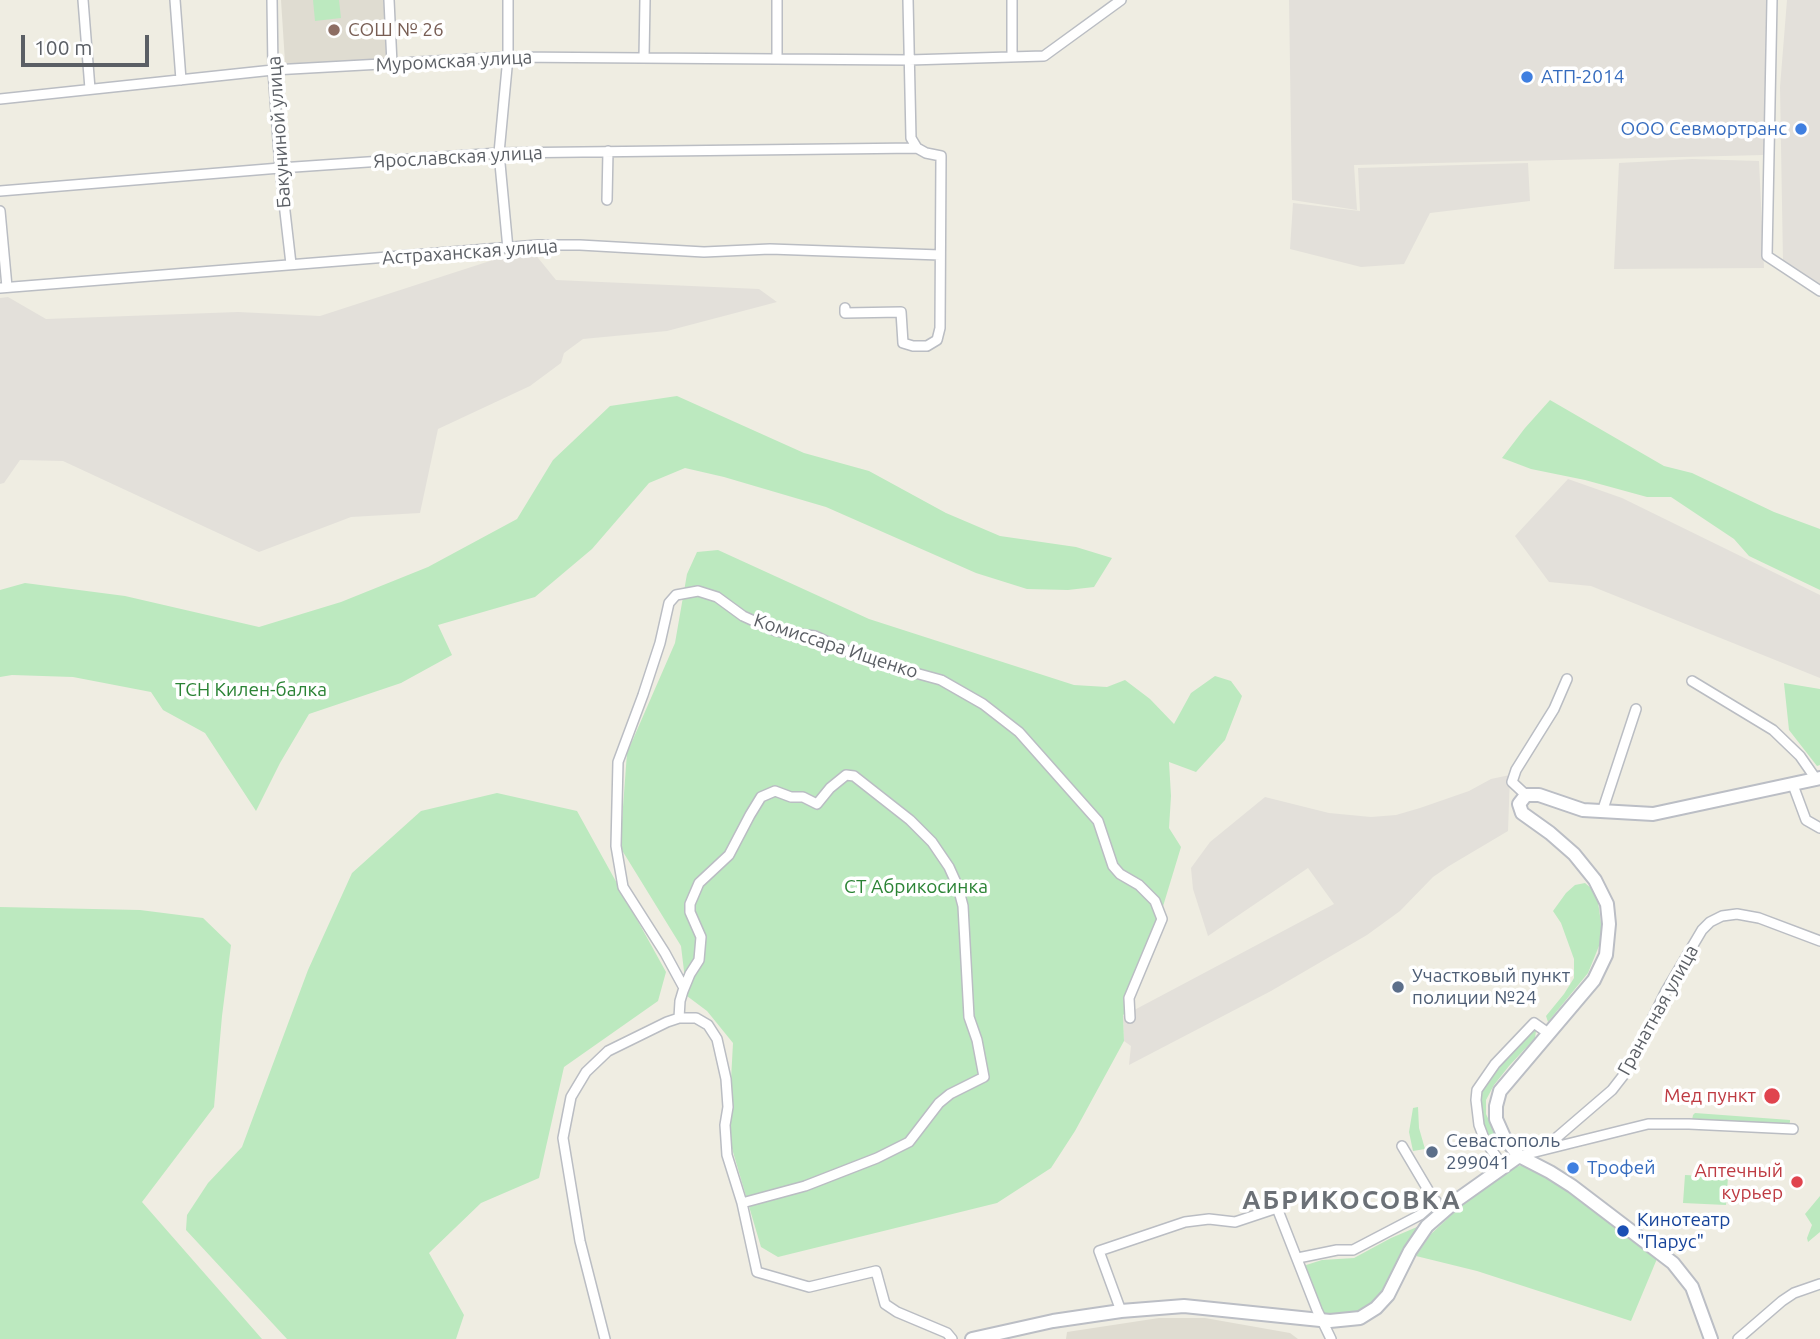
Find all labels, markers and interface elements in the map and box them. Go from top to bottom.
place label: СОШ № 26 [348,19,444,41]
scale bar [24,21,152,65]
marker: СОШ № 26 [326,22,342,38]
text: 100 m [34,35,92,59]
street label: Муромская улица [375,46,533,76]
street label: Бакуниной улица [262,55,296,209]
place label: АТП-2014 [1541,66,1624,88]
marker: АТП-2014 [1519,69,1535,85]
place label: ООО Севмортранс [1621,118,1787,140]
marker: ООО Севмортранс [1793,121,1809,137]
street label: Ярославская улица [373,141,543,173]
street label: Астраханская улица [381,234,559,270]
street label: Комиссара Ищенко [751,609,921,683]
park label: ТСН Килен-балка [175,679,327,701]
park label: СТ Абрикосинка [844,876,988,898]
street label: Гранатная улица [1613,941,1703,1079]
place label: Участковый пункт полиции №24 [1412,965,1570,1009]
marker: Участковый пункт полиции №24 [1390,979,1406,995]
place label: Мед пункт [1664,1085,1756,1107]
marker: Мед пункт [1762,1086,1782,1106]
place label: Севастополь 299041 [1446,1130,1560,1174]
marker: Севастополь 299041 [1424,1144,1440,1160]
place label: Трофей [1587,1157,1655,1179]
marker: Трофей [1565,1160,1581,1176]
place label: Аптечный курьер [1694,1160,1783,1204]
marker: Аптечный курьер [1789,1174,1805,1190]
district label: АБРИКОСОВКА [1244,1184,1460,1216]
place label: Кинотеатр "Парус" [1637,1209,1730,1253]
marker: Кинотеатр "Парус" [1615,1223,1631,1239]

